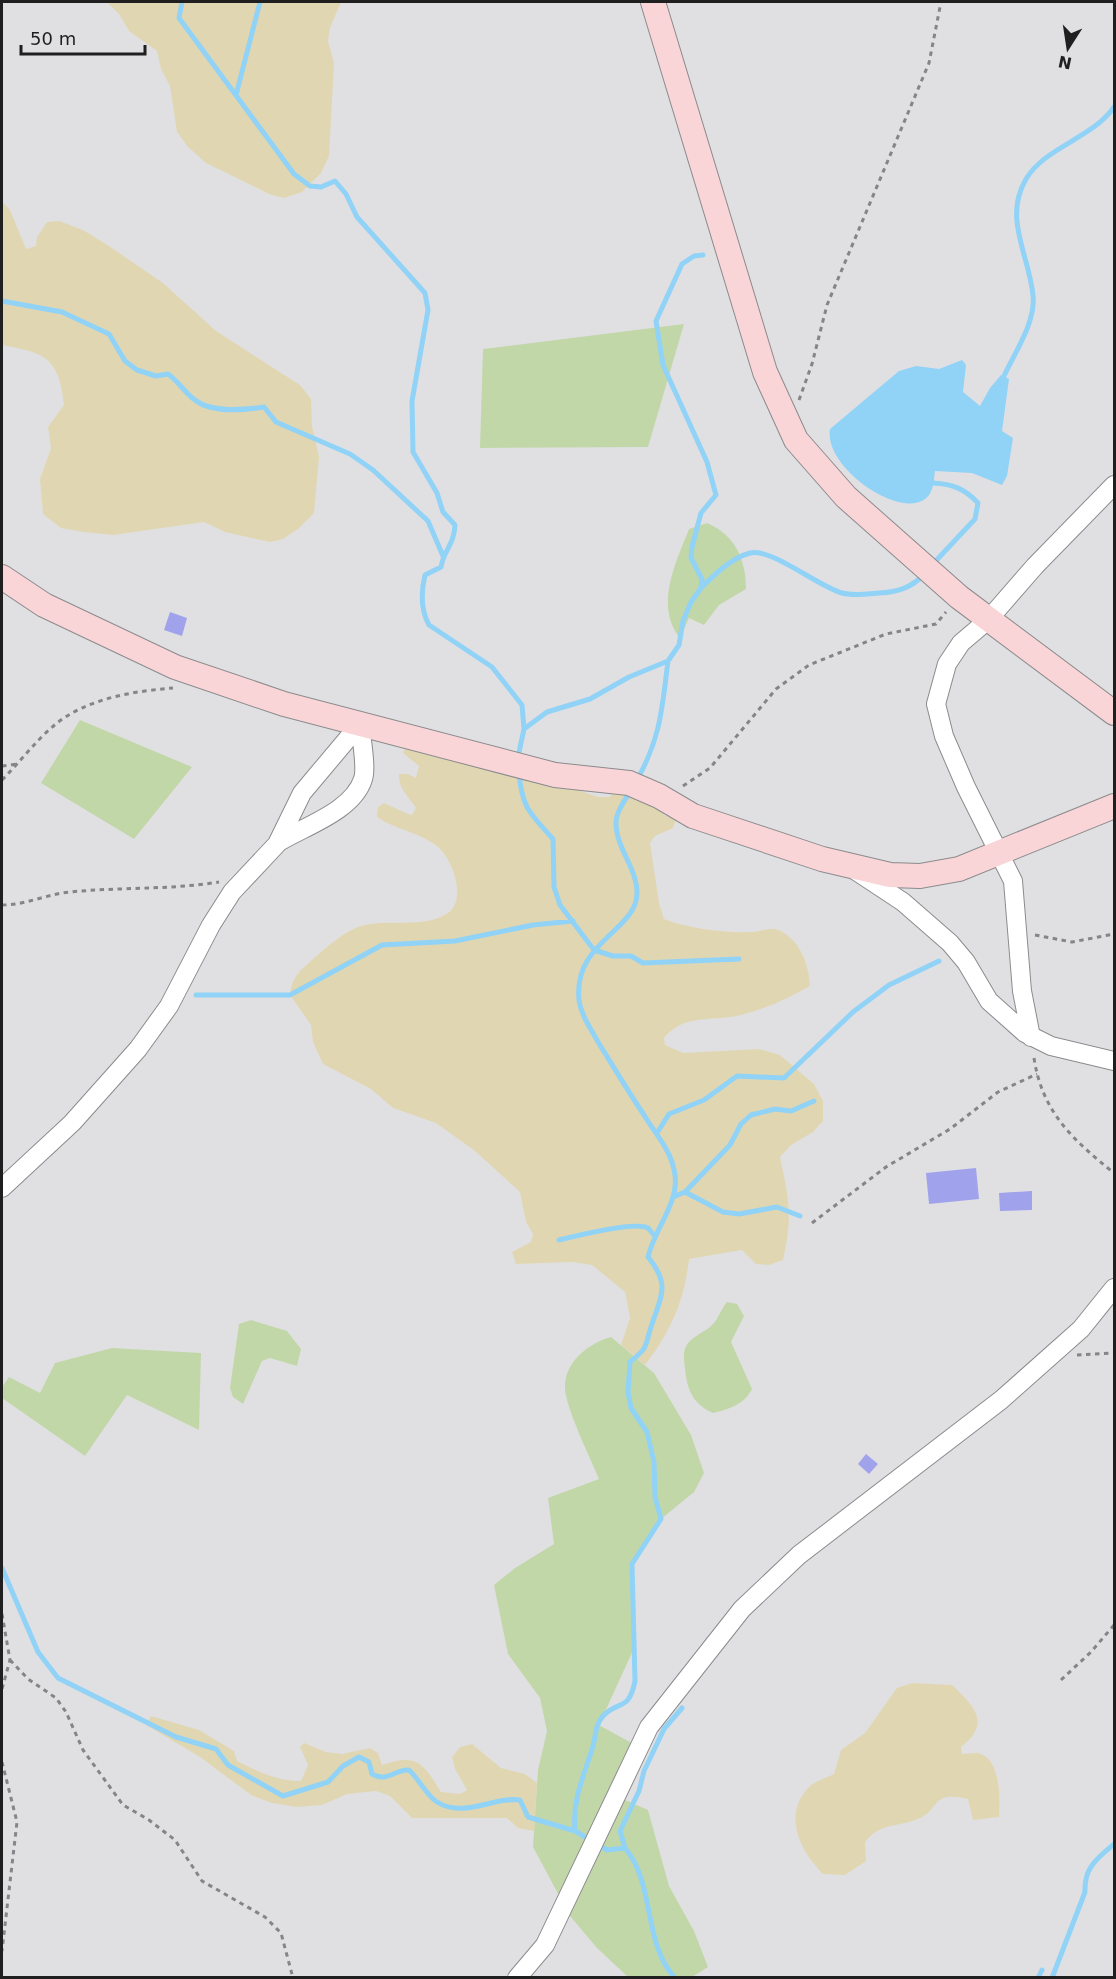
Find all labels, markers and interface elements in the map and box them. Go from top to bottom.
scale bar [21,18,146,56]
north arrow [1038,18,1098,78]
text: 50 m [30,28,76,49]
text: N [1056,51,1074,73]

